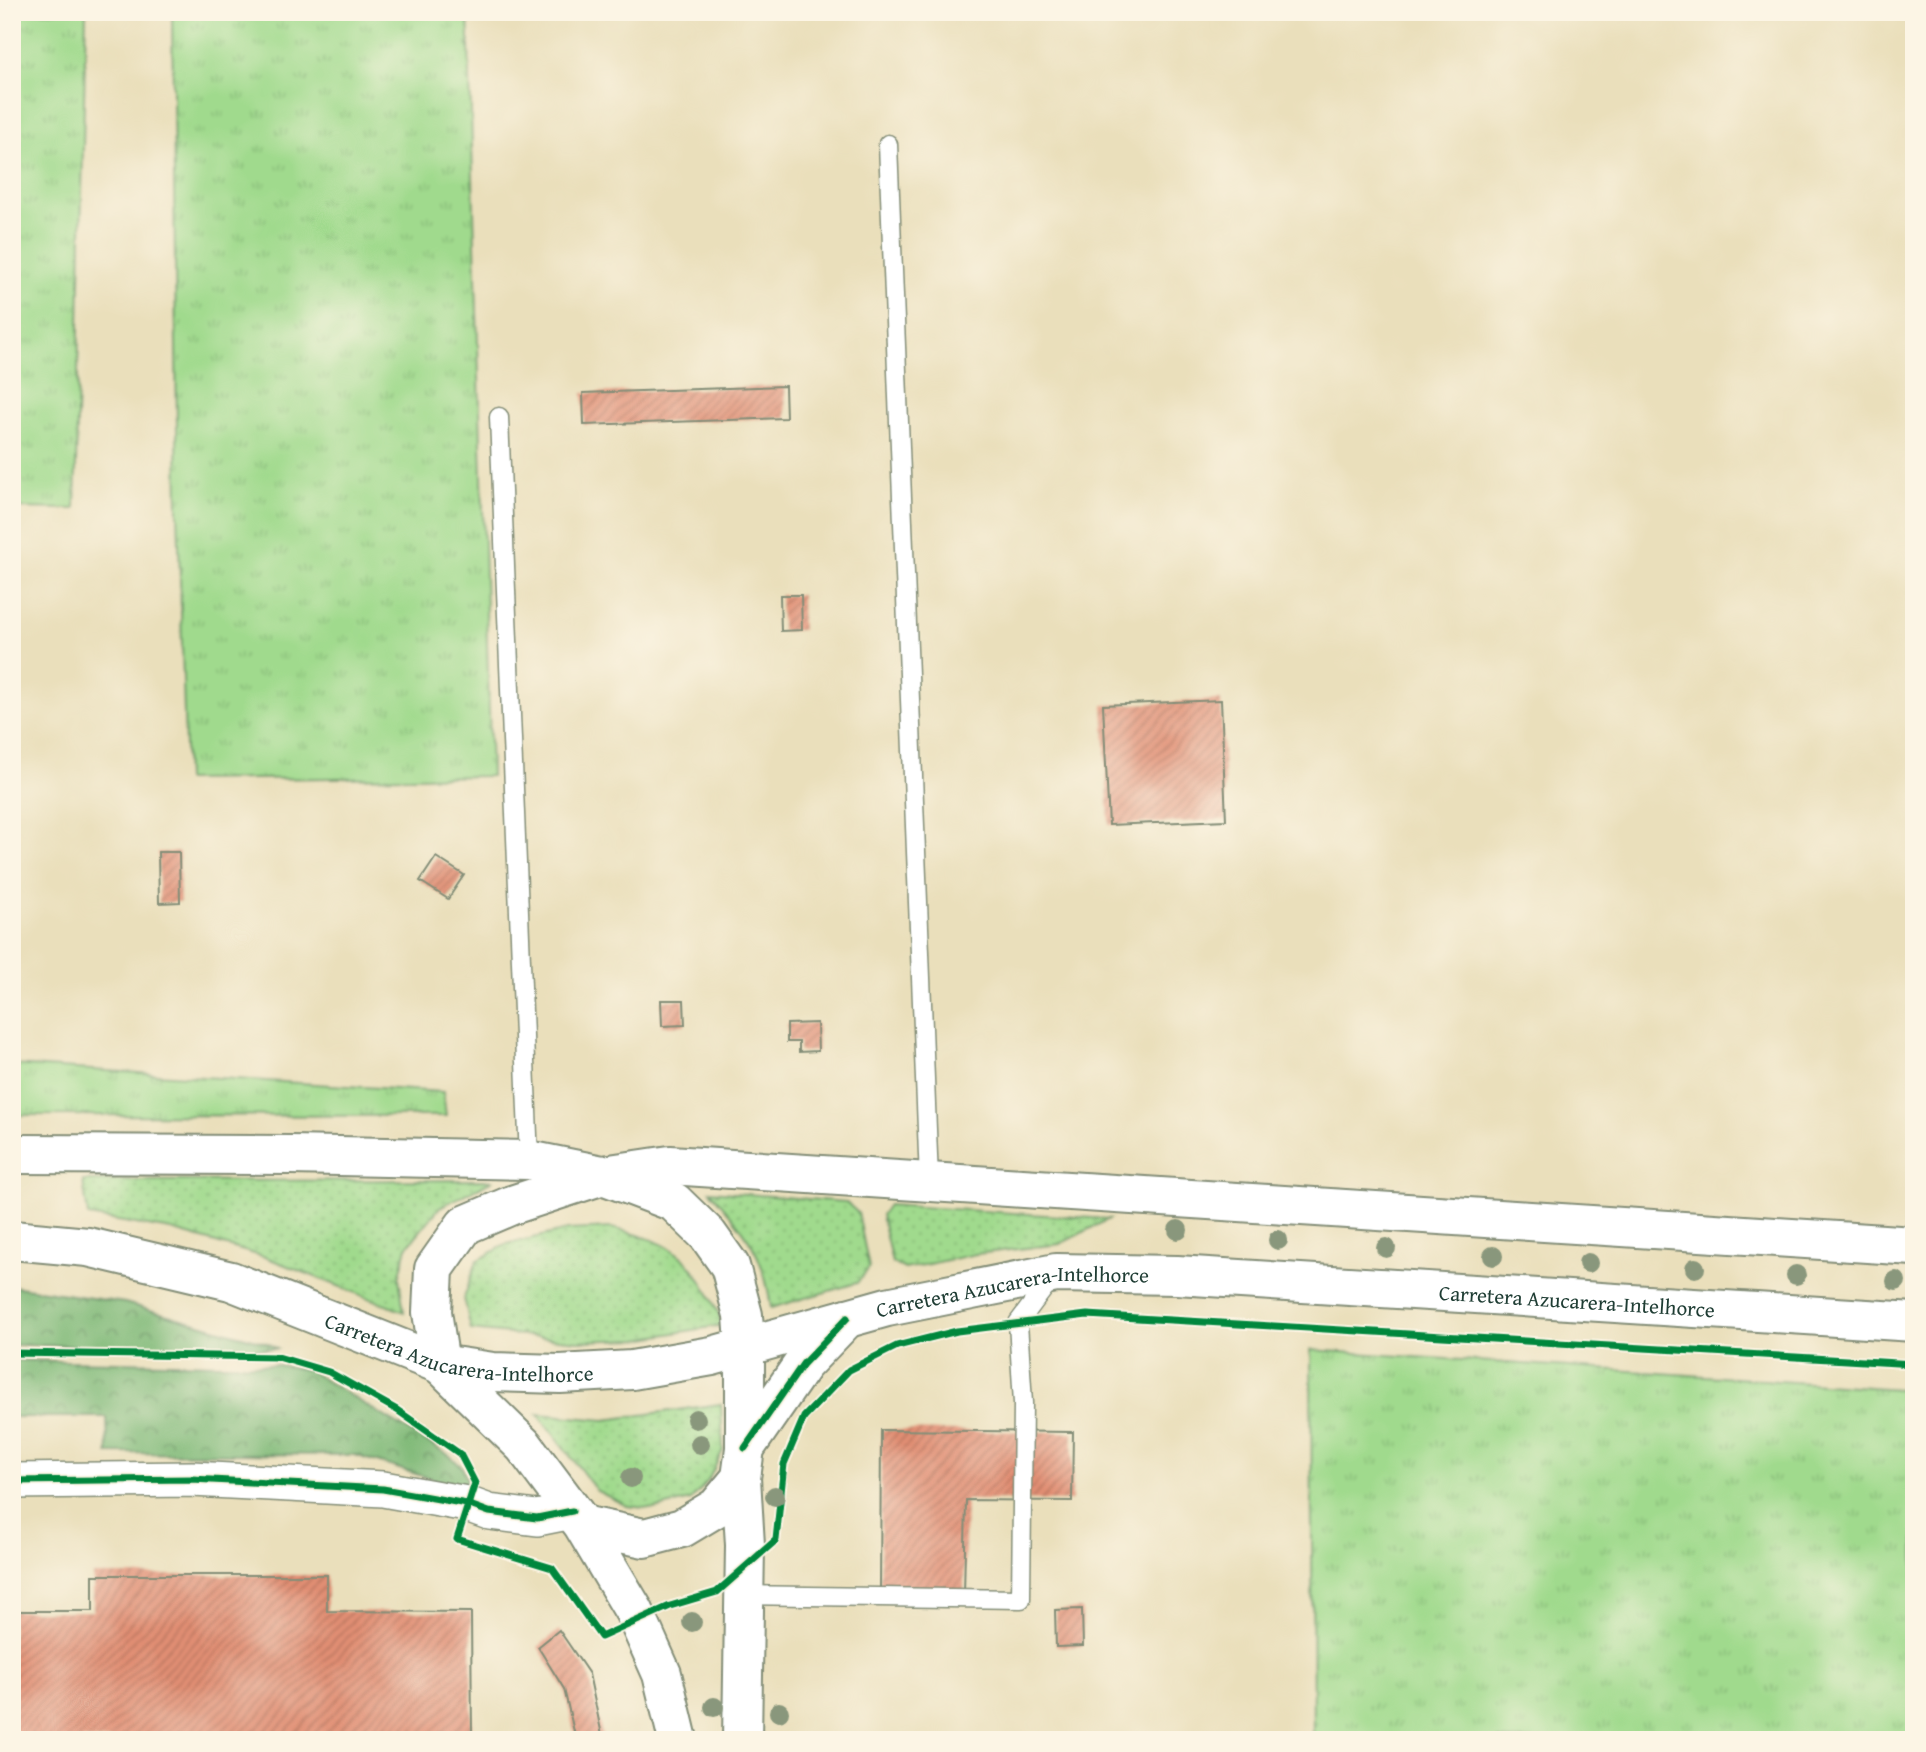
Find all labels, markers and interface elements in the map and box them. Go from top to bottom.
street label: Carretera Azucarera-Intelhorce [872,1258,1149,1325]
street label: Carretera Azucarera-Intelhorce [1438,1276,1716,1325]
street label: Carretera Azucarera-Intelhorce [321,1304,594,1390]

